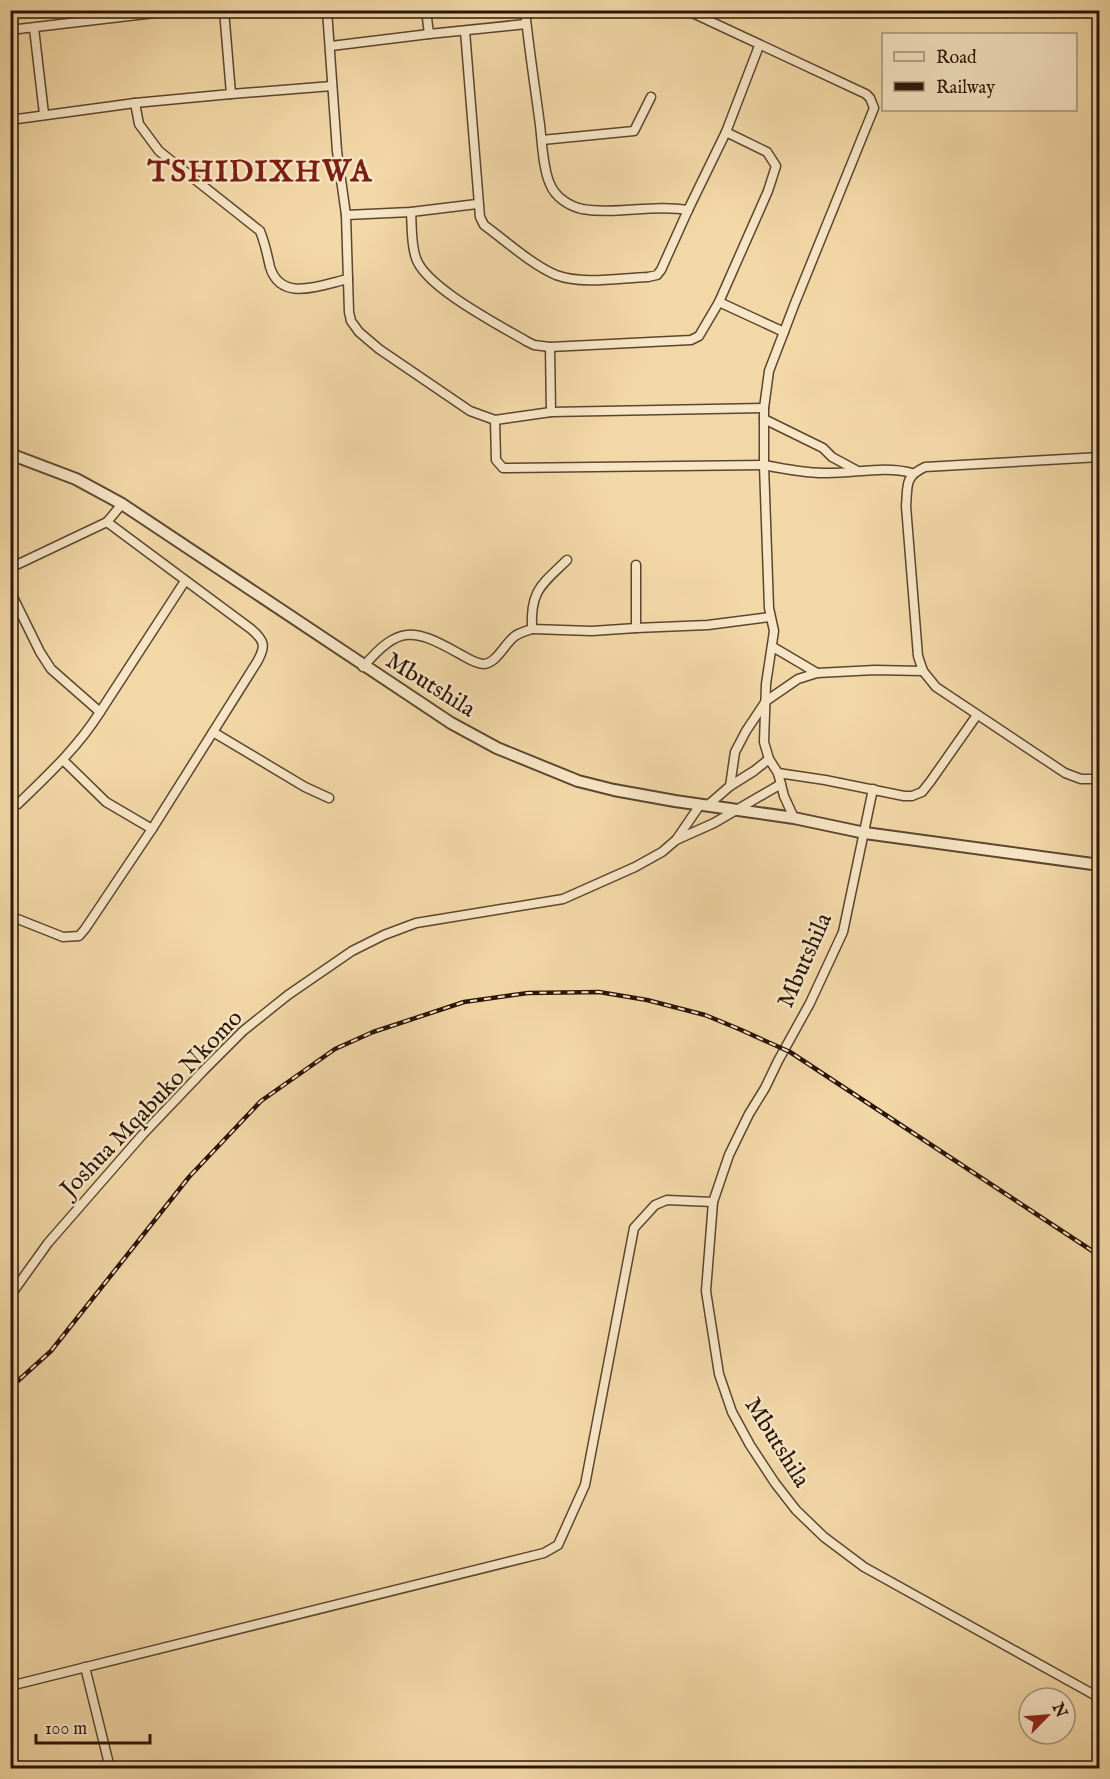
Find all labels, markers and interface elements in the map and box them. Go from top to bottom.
legend [882,33,1077,111]
text: Road [936,47,977,70]
text: Railway [936,77,995,100]
district label: TSHIDIXHWA [146,154,373,192]
street label: Mbutshila [379,645,482,725]
street label: Mbutshila [771,908,840,1013]
street label: Joshua Mqabuko Nkomo [52,1003,250,1207]
street label: Mbutshila [737,1392,817,1494]
north arrow [1017,1686,1077,1746]
text: N [1046,1699,1071,1721]
scale bar [36,1707,150,1745]
text: 100 m [45,1718,87,1741]

